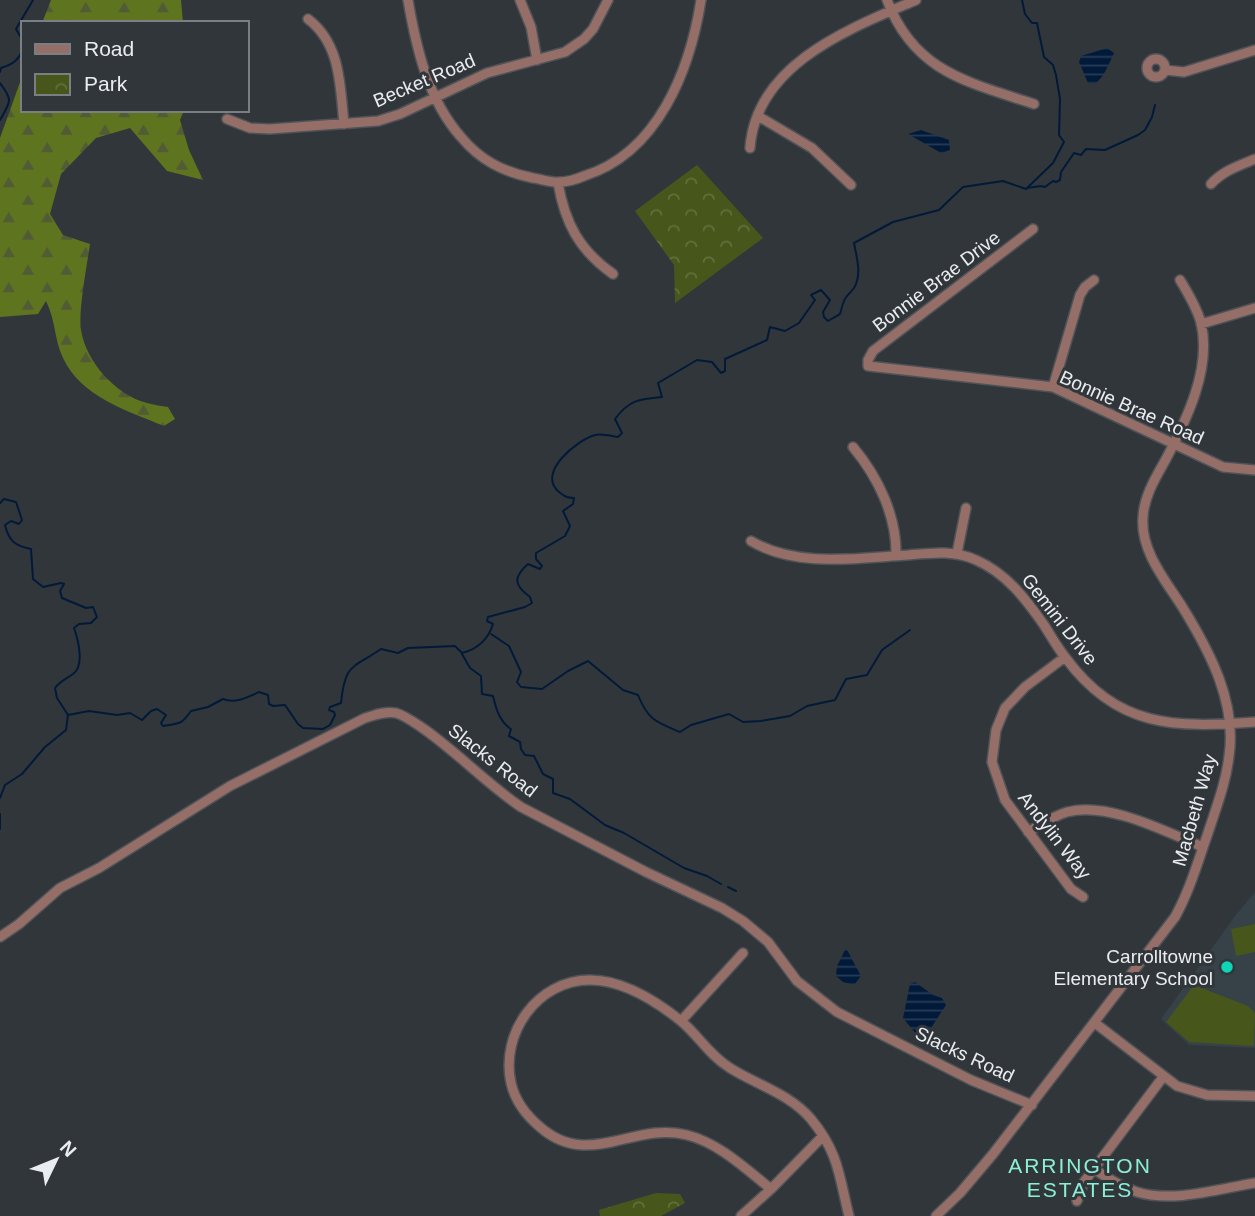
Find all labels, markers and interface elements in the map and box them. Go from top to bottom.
legend [21,21,248,112]
text: Road [84,37,134,60]
street label: Becket Road [370,50,478,111]
text: Park [84,72,128,95]
street label: Bonnie Brae Drive [868,227,1004,336]
street label: Bonnie Brae Road [1057,366,1207,449]
street label: Gemini Drive [1018,570,1102,669]
street label: Slacks Road [444,719,541,802]
street label: Macbeth Way [1168,751,1221,869]
street label: Andylin Way [1014,788,1095,883]
place label: Carrolltowne Elementary School [1054,946,1213,989]
marker: Carrolltowne Elementary School [1219,959,1235,975]
street label: Slacks Road [912,1022,1018,1087]
north arrow [21,1125,91,1195]
text: N [56,1137,80,1161]
district label: ARRINGTON ESTATES [1008,1154,1152,1201]

